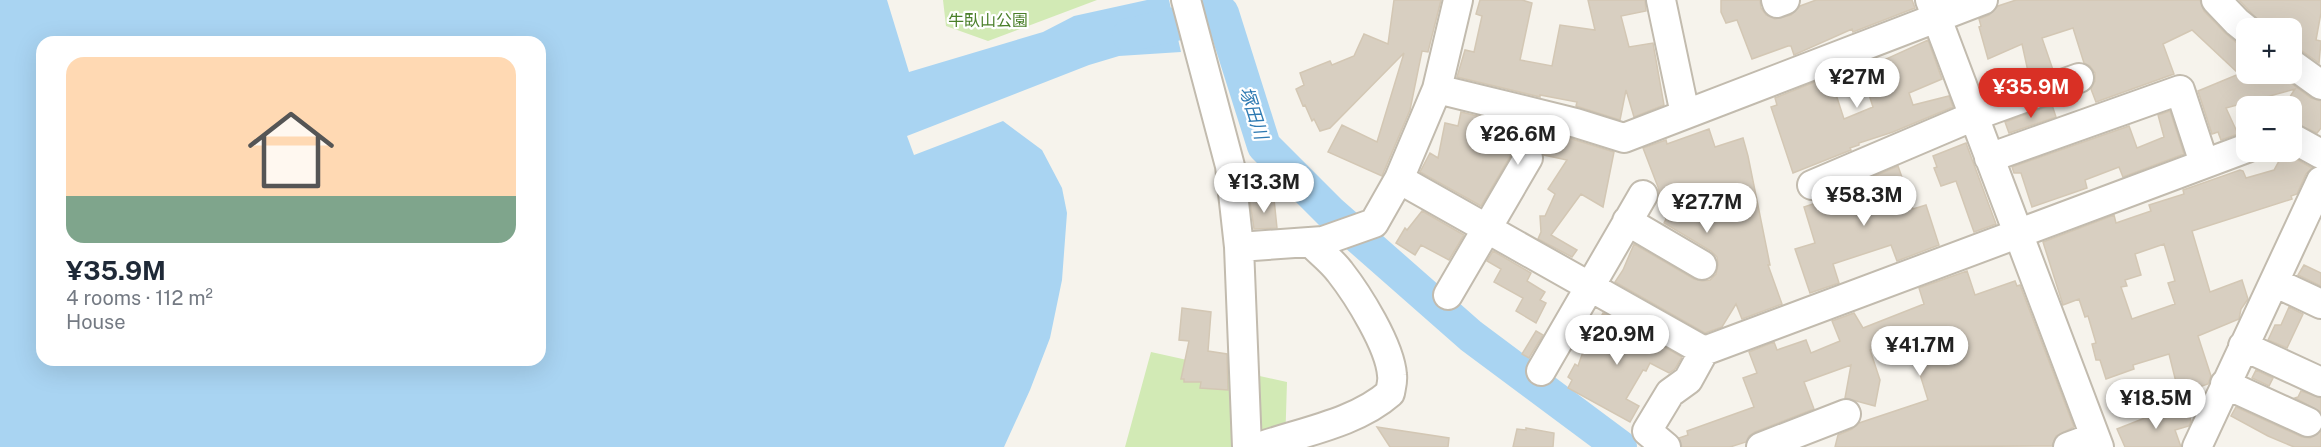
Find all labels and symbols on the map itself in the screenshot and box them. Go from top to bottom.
park label: 牛臥山公園 [948,11,1028,30]
pin: ¥27M [1821,58,1893,109]
pin: ¥35.9M [1982,68,2080,119]
water label: 塚田川 [1236,84,1273,144]
pin: ¥26.6M [1469,115,1567,166]
pin: ¥13.3M [1215,163,1313,214]
pin: ¥58.3M [1815,176,1913,227]
pin: ¥27.7M [1658,183,1756,234]
pin: ¥20.9M [1568,315,1666,366]
pin: ¥41.7M [1871,326,1969,377]
pin: ¥18.5M [2107,379,2205,430]

